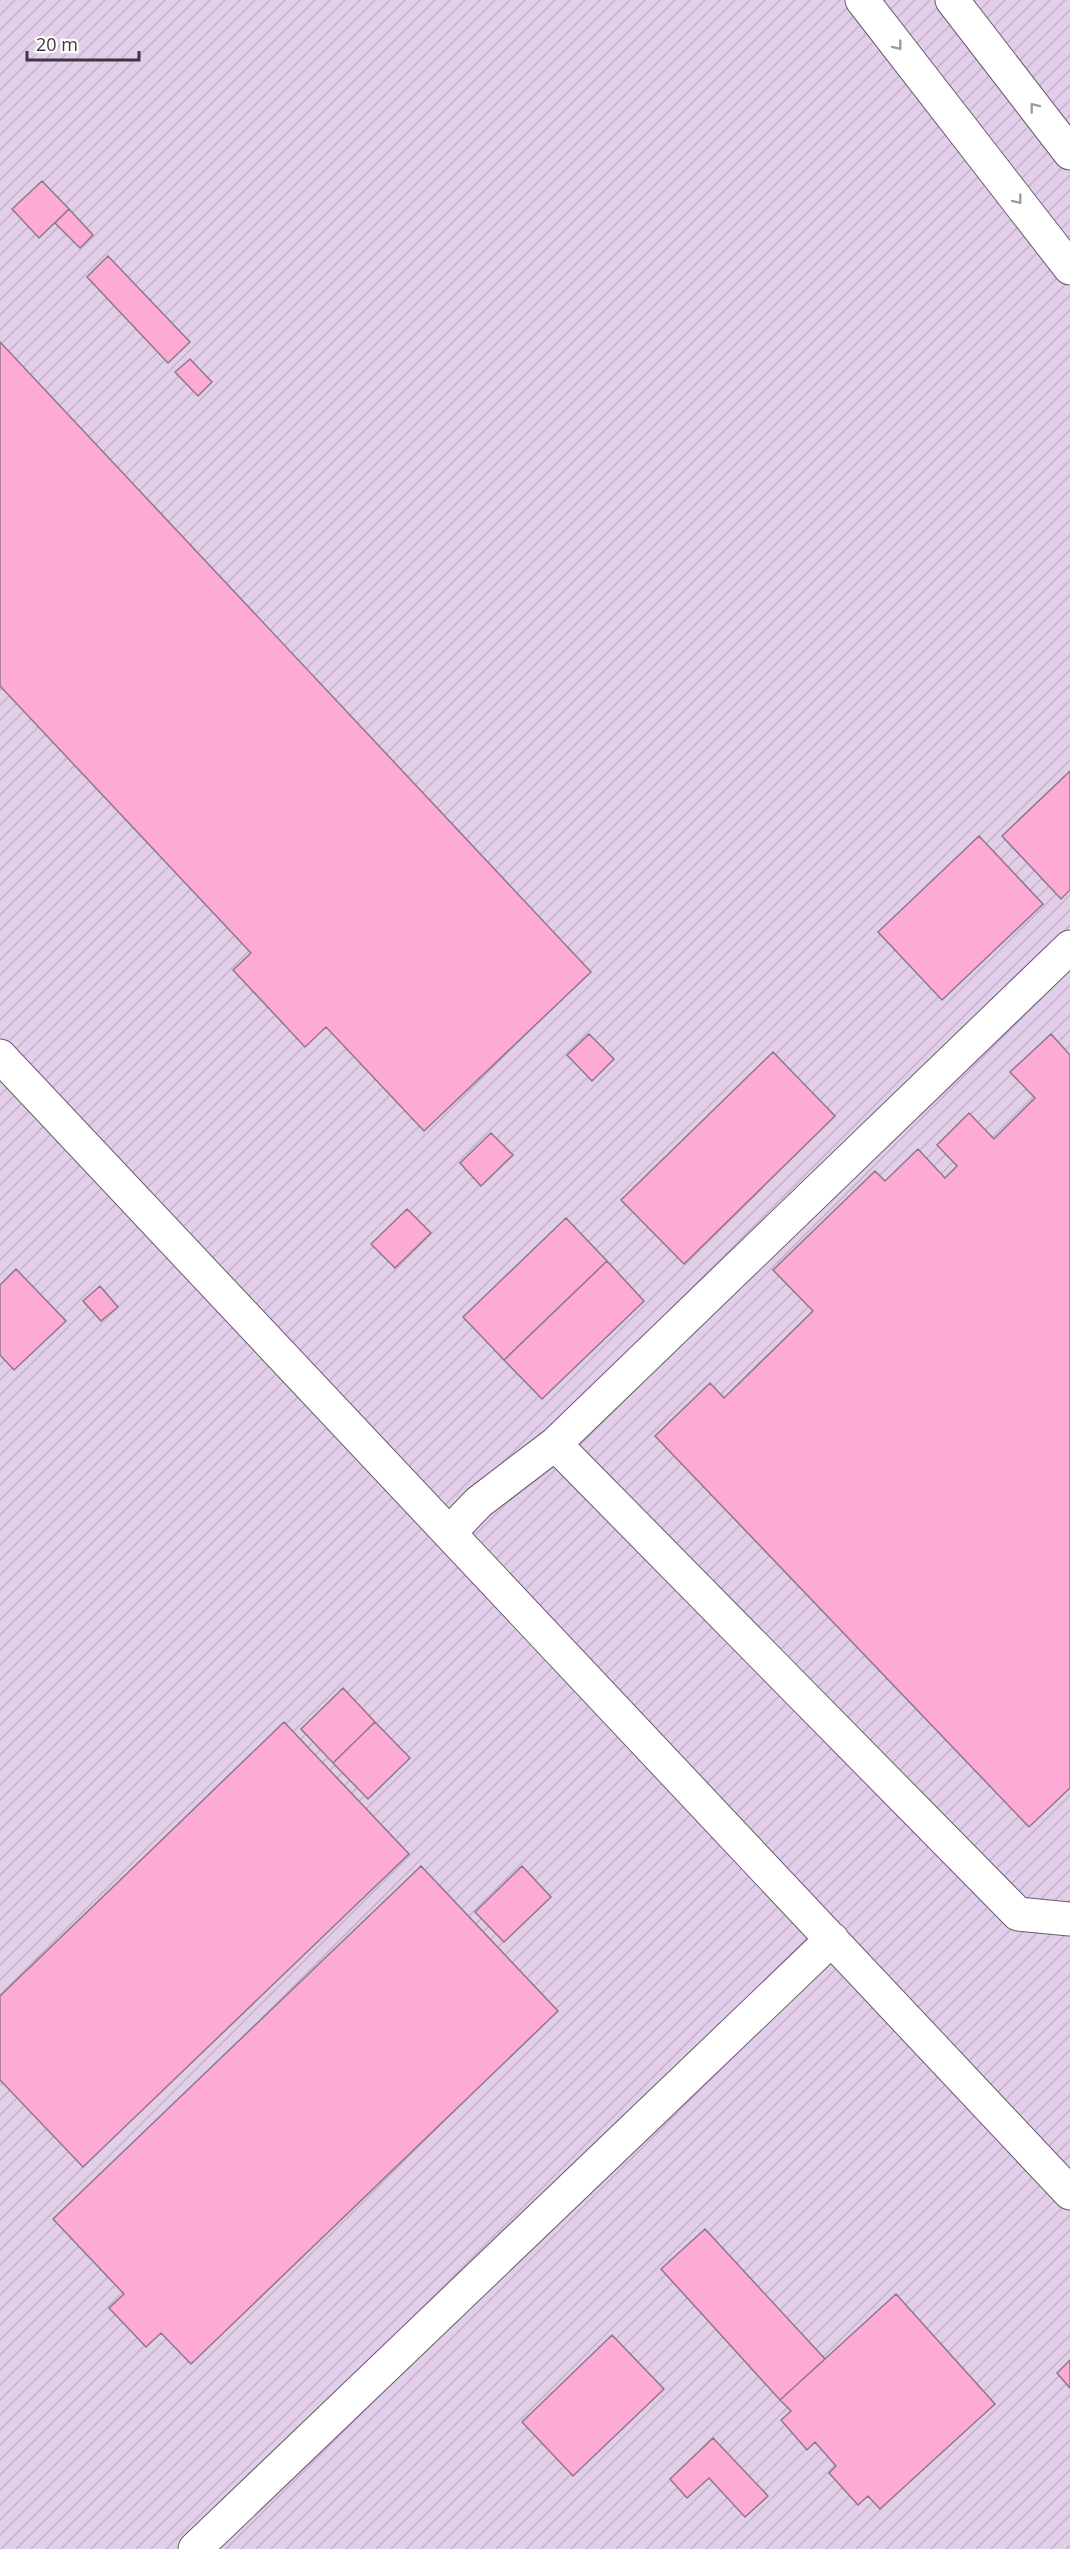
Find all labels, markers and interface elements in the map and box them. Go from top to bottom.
scale bar [27,24,140,62]
text: 20 m [36,32,78,56]
one-way arrow [891,40,902,51]
one-way arrow [1031,103,1042,114]
one-way arrow [1010,194,1021,205]

